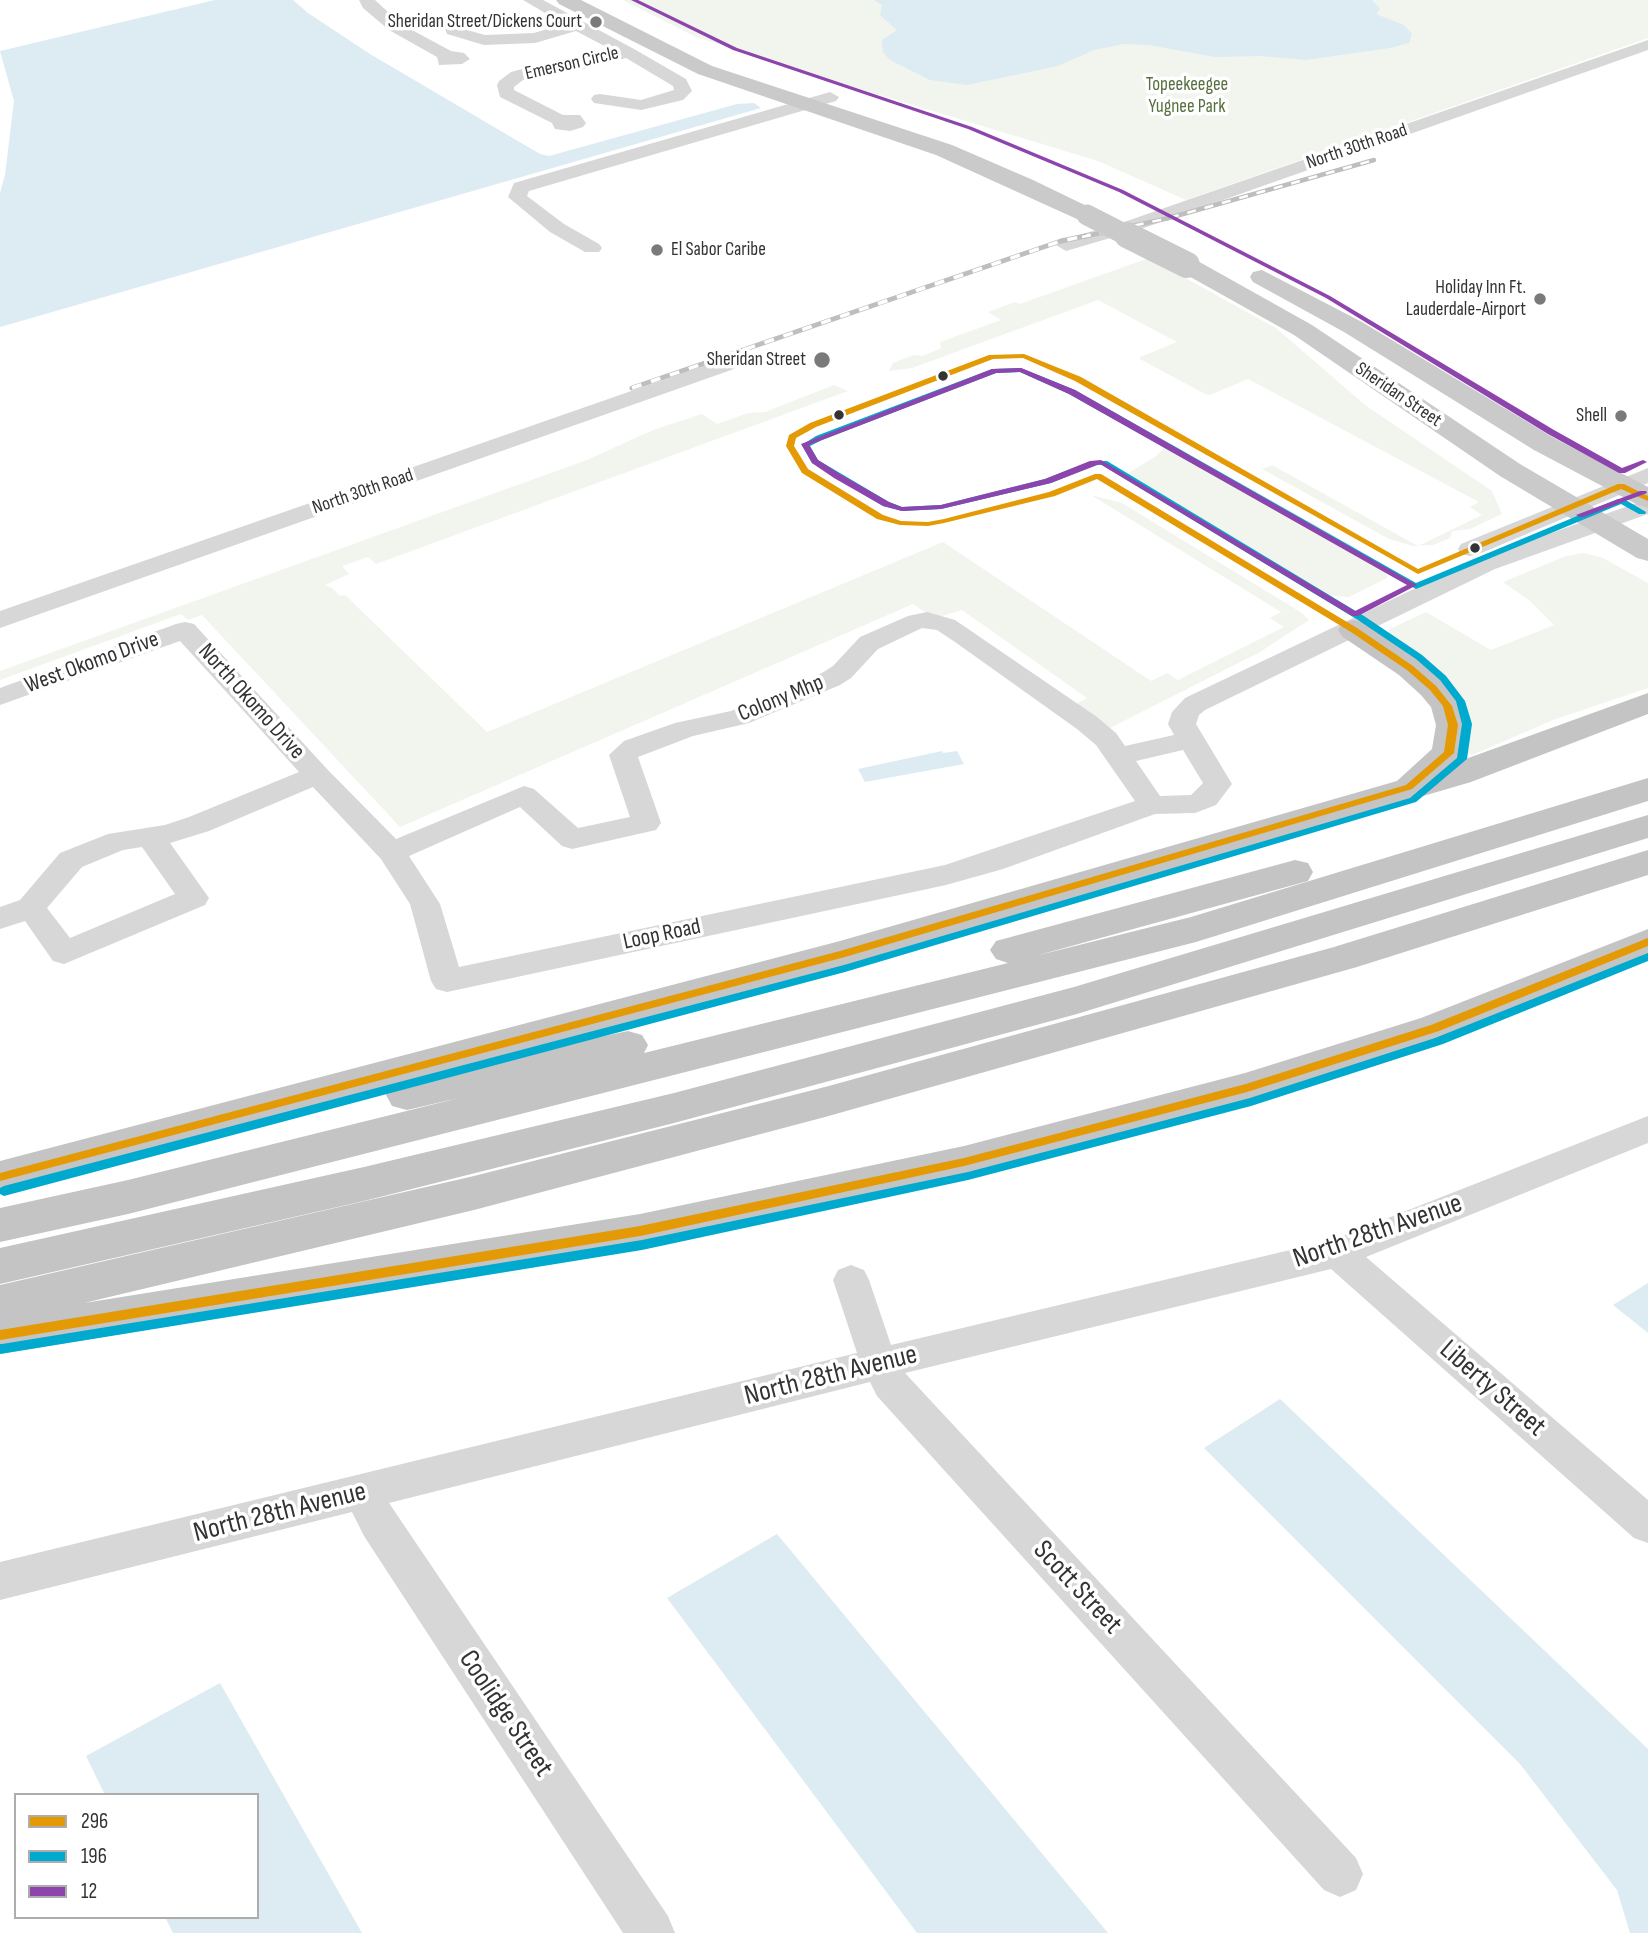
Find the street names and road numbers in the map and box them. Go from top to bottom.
street label: Emerson Circle [523,42,621,86]
street label: North 30th Road [1304,119,1410,175]
street label: Sheridan Street [1350,358,1446,432]
street label: North 30th Road [310,464,416,520]
street label: West Okomo Drive [21,626,163,700]
street label: North Okomo Drive [192,638,310,766]
street label: Colony Mhp [734,669,828,729]
street label: Loop Road [621,913,703,957]
street label: North 28th Avenue [1289,1187,1467,1277]
street label: Liberty Street [1432,1334,1552,1444]
street label: North 28th Avenue [741,1338,921,1414]
street label: North 28th Avenue [190,1475,370,1551]
street label: Scott Street [1025,1534,1129,1642]
street label: Coolidge Street [451,1644,559,1784]

